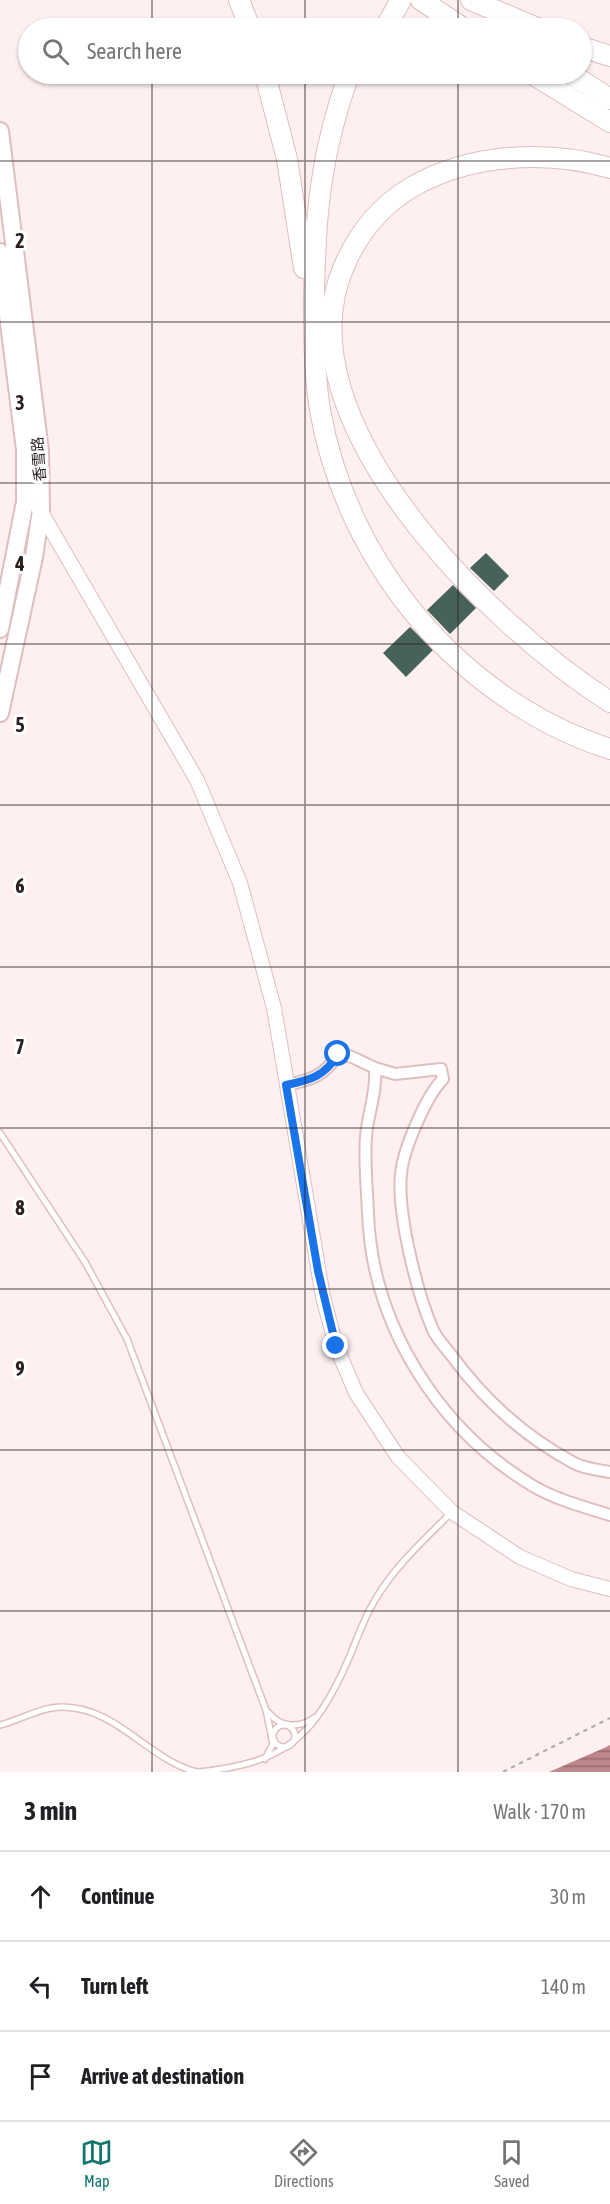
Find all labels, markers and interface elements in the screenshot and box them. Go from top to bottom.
search box [18,18,592,84]
icon: search [39,35,72,68]
text: Search here [87,38,182,64]
text: 2 [15,229,25,252]
text: 3 [15,391,25,414]
street label: 香雪路 [28,436,49,482]
text: 4 [14,552,25,575]
text: 5 [15,713,25,736]
text: 6 [15,874,25,897]
text: 7 [15,1035,25,1058]
route start [324,1040,350,1066]
text: 8 [15,1196,25,1219]
route end [322,1332,348,1358]
text: 9 [15,1357,25,1380]
text: 3 min [24,1796,77,1826]
text: Walk · 170 m [494,1800,586,1823]
icon: ahead [24,1880,57,1913]
text: Continue [81,1883,155,1909]
text: 30 m [550,1885,586,1908]
icon: left [24,1970,57,2003]
text: Turn left [81,1973,148,1999]
text: 140 m [541,1975,586,1998]
icon: arrive [24,2060,57,2093]
text: Arrive at destination [81,2063,244,2089]
tab: Map [80,2136,113,2190]
tab: Directions [274,2136,334,2190]
tab: Saved [494,2136,530,2190]

